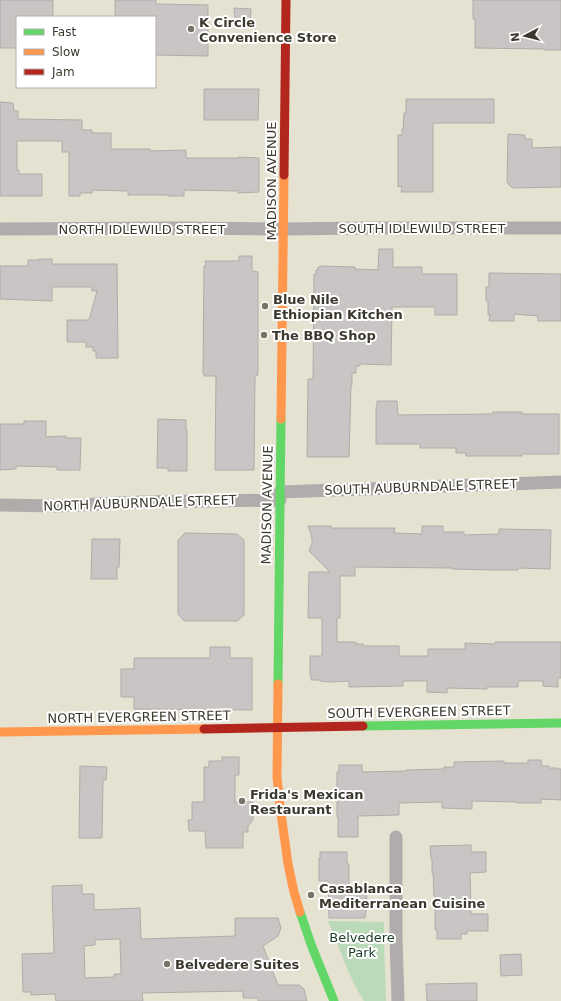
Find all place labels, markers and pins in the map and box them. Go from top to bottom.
place label: K Circle Convenience Store [199,15,337,45]
marker: K Circle Convenience Store [186,24,196,34]
place label: Blue Nile Ethiopian Kitchen [273,292,403,322]
marker: Blue Nile Ethiopian Kitchen [260,301,270,311]
place label: The BBQ Shop [272,328,376,343]
marker: The BBQ Shop [259,330,269,340]
place label: Frida's Mexican Restaurant [250,787,364,817]
marker: Frida's Mexican Restaurant [237,796,247,806]
place label: Casablanca Mediterranean Cuisine [319,881,485,911]
marker: Casablanca Mediterranean Cuisine [306,890,316,900]
place label: Belvedere Suites [175,957,299,972]
marker: Belvedere Suites [162,959,172,969]

